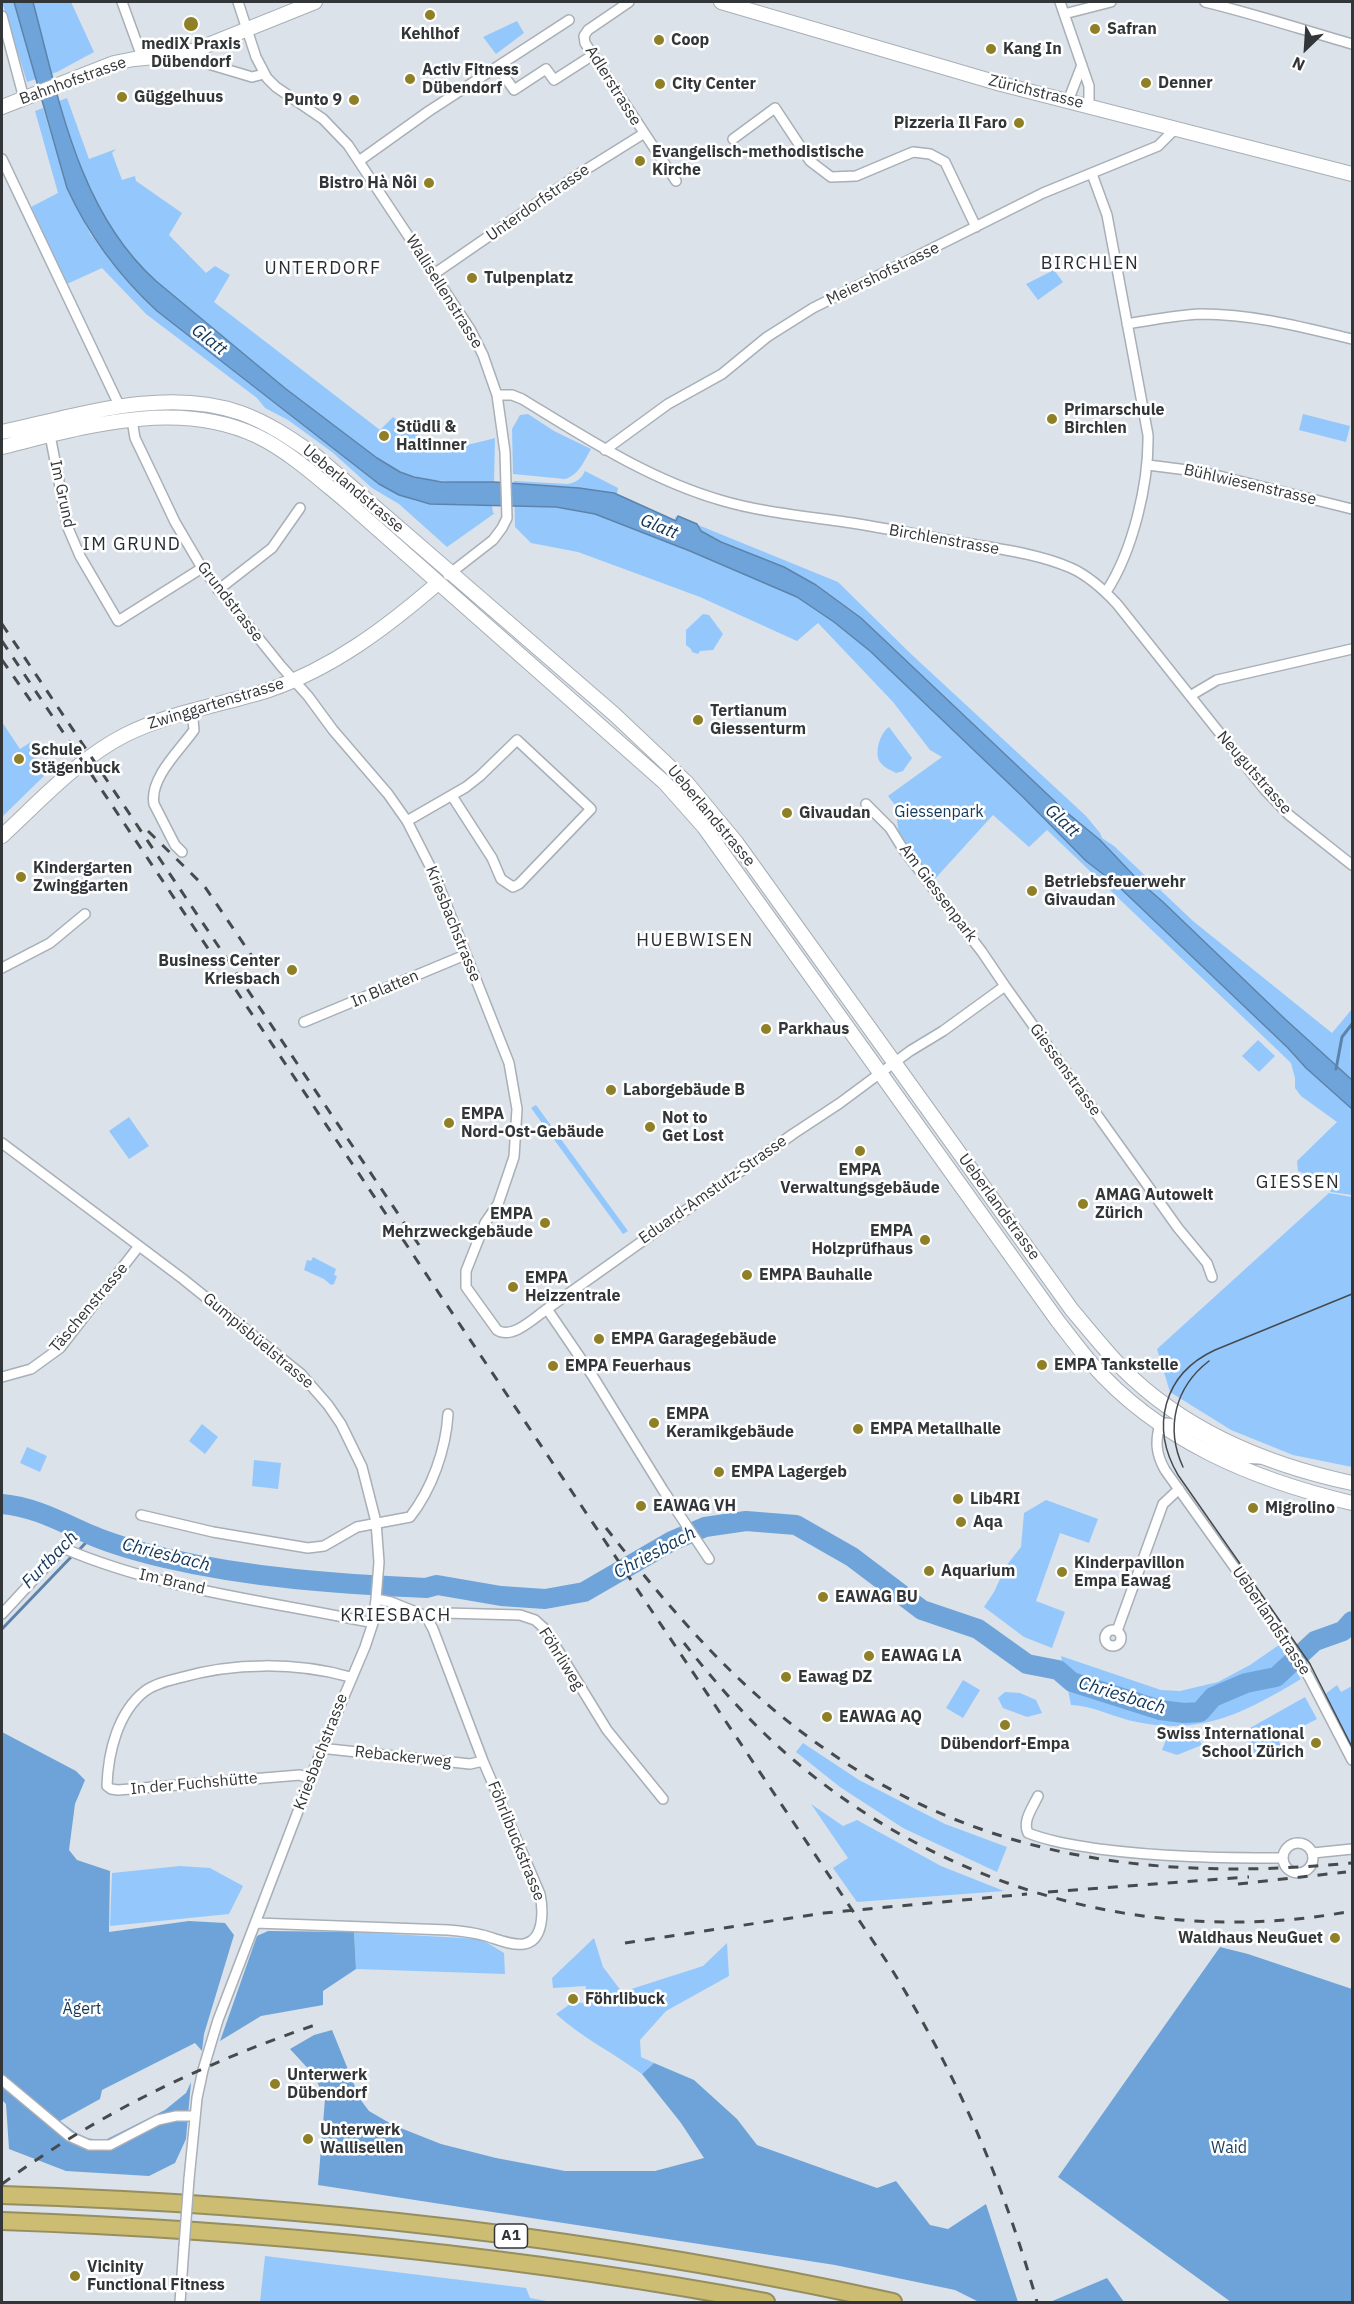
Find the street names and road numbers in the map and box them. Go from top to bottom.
street label: Adlerstrasse [581,43,645,129]
street label: Bahnhofstrasse [17,53,129,109]
street label: Zürichstrasse [987,71,1085,113]
street label: Unterdorfstrasse [483,160,593,246]
street label: Wallisellenstrasse [401,232,487,352]
street label: Meiershofstrasse [823,238,943,310]
street label: Ueberlandstrasse [298,441,408,537]
street label: Im Grund [45,458,79,530]
street label: Bühlwiesenstrasse [1182,460,1318,510]
street label: Birchlenstrasse [887,521,1001,559]
street label: Grundstrasse [193,558,267,646]
street label: Zwinggartenstrasse [146,674,286,734]
street label: Neugutstrasse [1213,727,1295,819]
street label: Ueberlandstrasse [663,761,759,871]
street label: Am Giessenpark [895,840,981,946]
street label: Kriesbachstrasse [421,863,485,985]
street label: In Blatten [348,966,422,1012]
street label: Giessenstrasse [1025,1020,1105,1120]
street label: Eduard-Amstutz-Strasse [635,1132,791,1248]
street label: Ueberlandstrasse [954,1150,1044,1264]
street label: Täschenstrasse [46,1259,132,1357]
street label: Gumpisbüelstrasse [199,1289,317,1393]
street label: Ueberlandstrasse [1228,1563,1314,1679]
street label: Im Brand [137,1565,207,1599]
street label: Föhrliweg [534,1624,588,1694]
street label: Kriesbachstrasse [290,1691,352,1813]
street label: Rebackerweg [354,1742,452,1772]
street label: In der Fuchshütte [130,1769,258,1799]
street label: Föhrlibuckstrasse [483,1778,549,1904]
road number: A1 [494,2224,528,2248]

